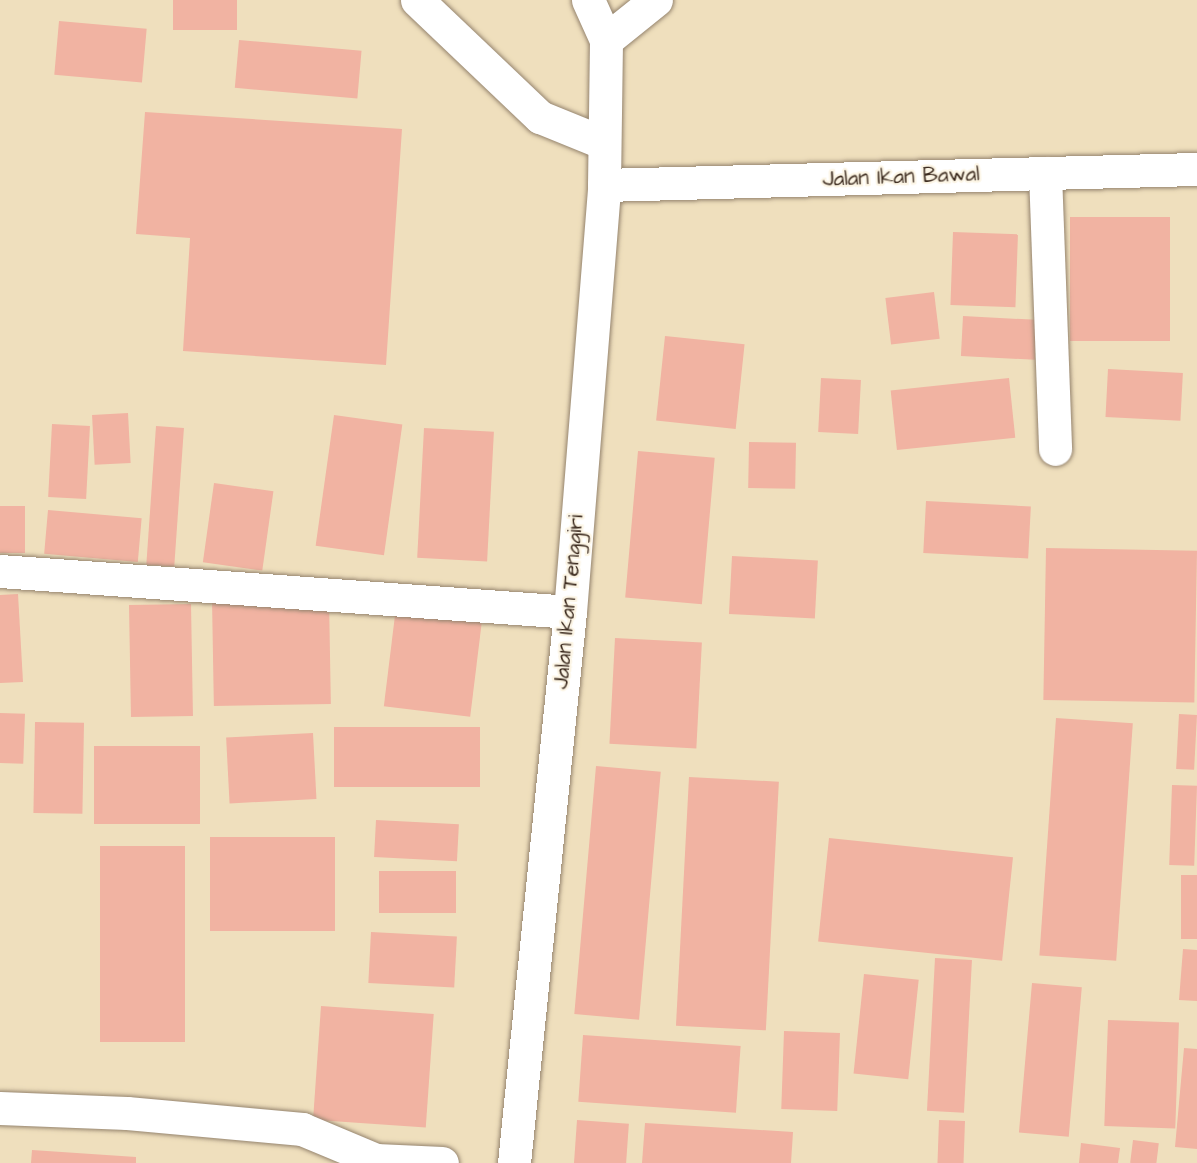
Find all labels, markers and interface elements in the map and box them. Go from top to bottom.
street label: Jalan Ikan Bawal [822,162,980,192]
street label: Jalan Ikan Tenggiri [549,514,589,690]

